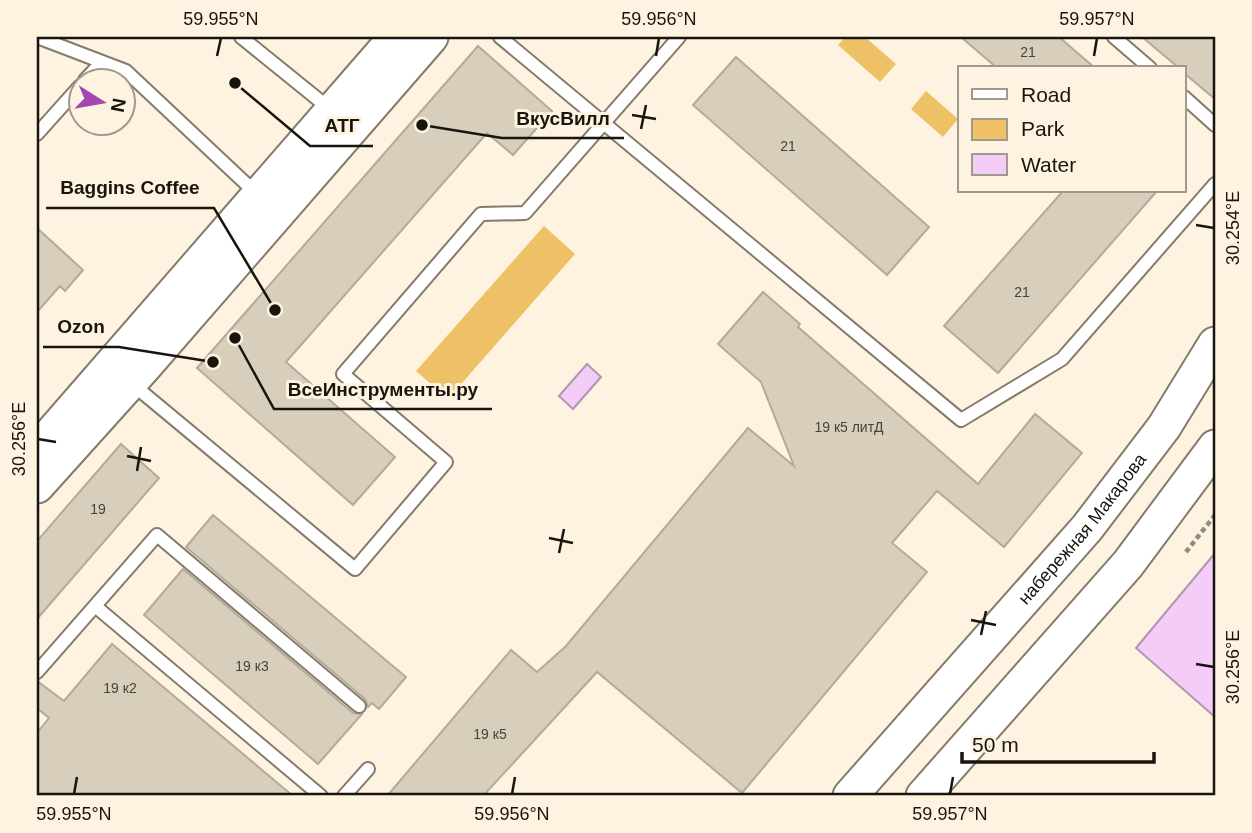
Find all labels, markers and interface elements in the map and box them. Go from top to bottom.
text: 59.955°N [183,9,259,29]
text: 59.956°N [621,9,697,29]
text: 59.957°N [1059,9,1135,29]
house number: 21 [1020,44,1036,60]
north arrow [66,66,136,136]
legend [958,66,1186,192]
text: Road [1021,83,1071,106]
text: N [107,96,130,114]
callout: ВкусВилл [502,98,624,138]
callout: АТГ [310,106,373,146]
text: ВкусВилл [516,108,610,129]
text: АТГ [324,115,360,136]
text: Park [1021,117,1065,140]
house number: 21 [780,138,796,154]
text: Water [1021,153,1076,176]
callout: Baggins Coffee [46,168,214,208]
text: Baggins Coffee [60,177,200,198]
text: 30.254°E [1223,191,1243,265]
house number: 21 [1014,284,1030,300]
callout: Ozon [43,307,119,347]
text: Ozon [57,316,105,337]
callout: ВсеИнструменты.ру [274,369,492,409]
text: ВсеИнструменты.ру [288,379,479,400]
text: 30.256°E [9,402,29,476]
house number: 19 к5 литД [814,419,884,435]
street label: набережная Макарова [1014,449,1151,608]
house number: 19 [90,501,106,517]
text: 30.256°E [1223,630,1243,704]
house number: 19 к3 [235,658,269,674]
house number: 19 к2 [103,680,137,696]
scale bar [962,721,1154,765]
house number: 19 к5 [473,726,507,742]
text: 50 m [972,733,1019,756]
text: 59.955°N [36,804,112,824]
text: 59.956°N [474,804,550,824]
text: 59.957°N [912,804,988,824]

